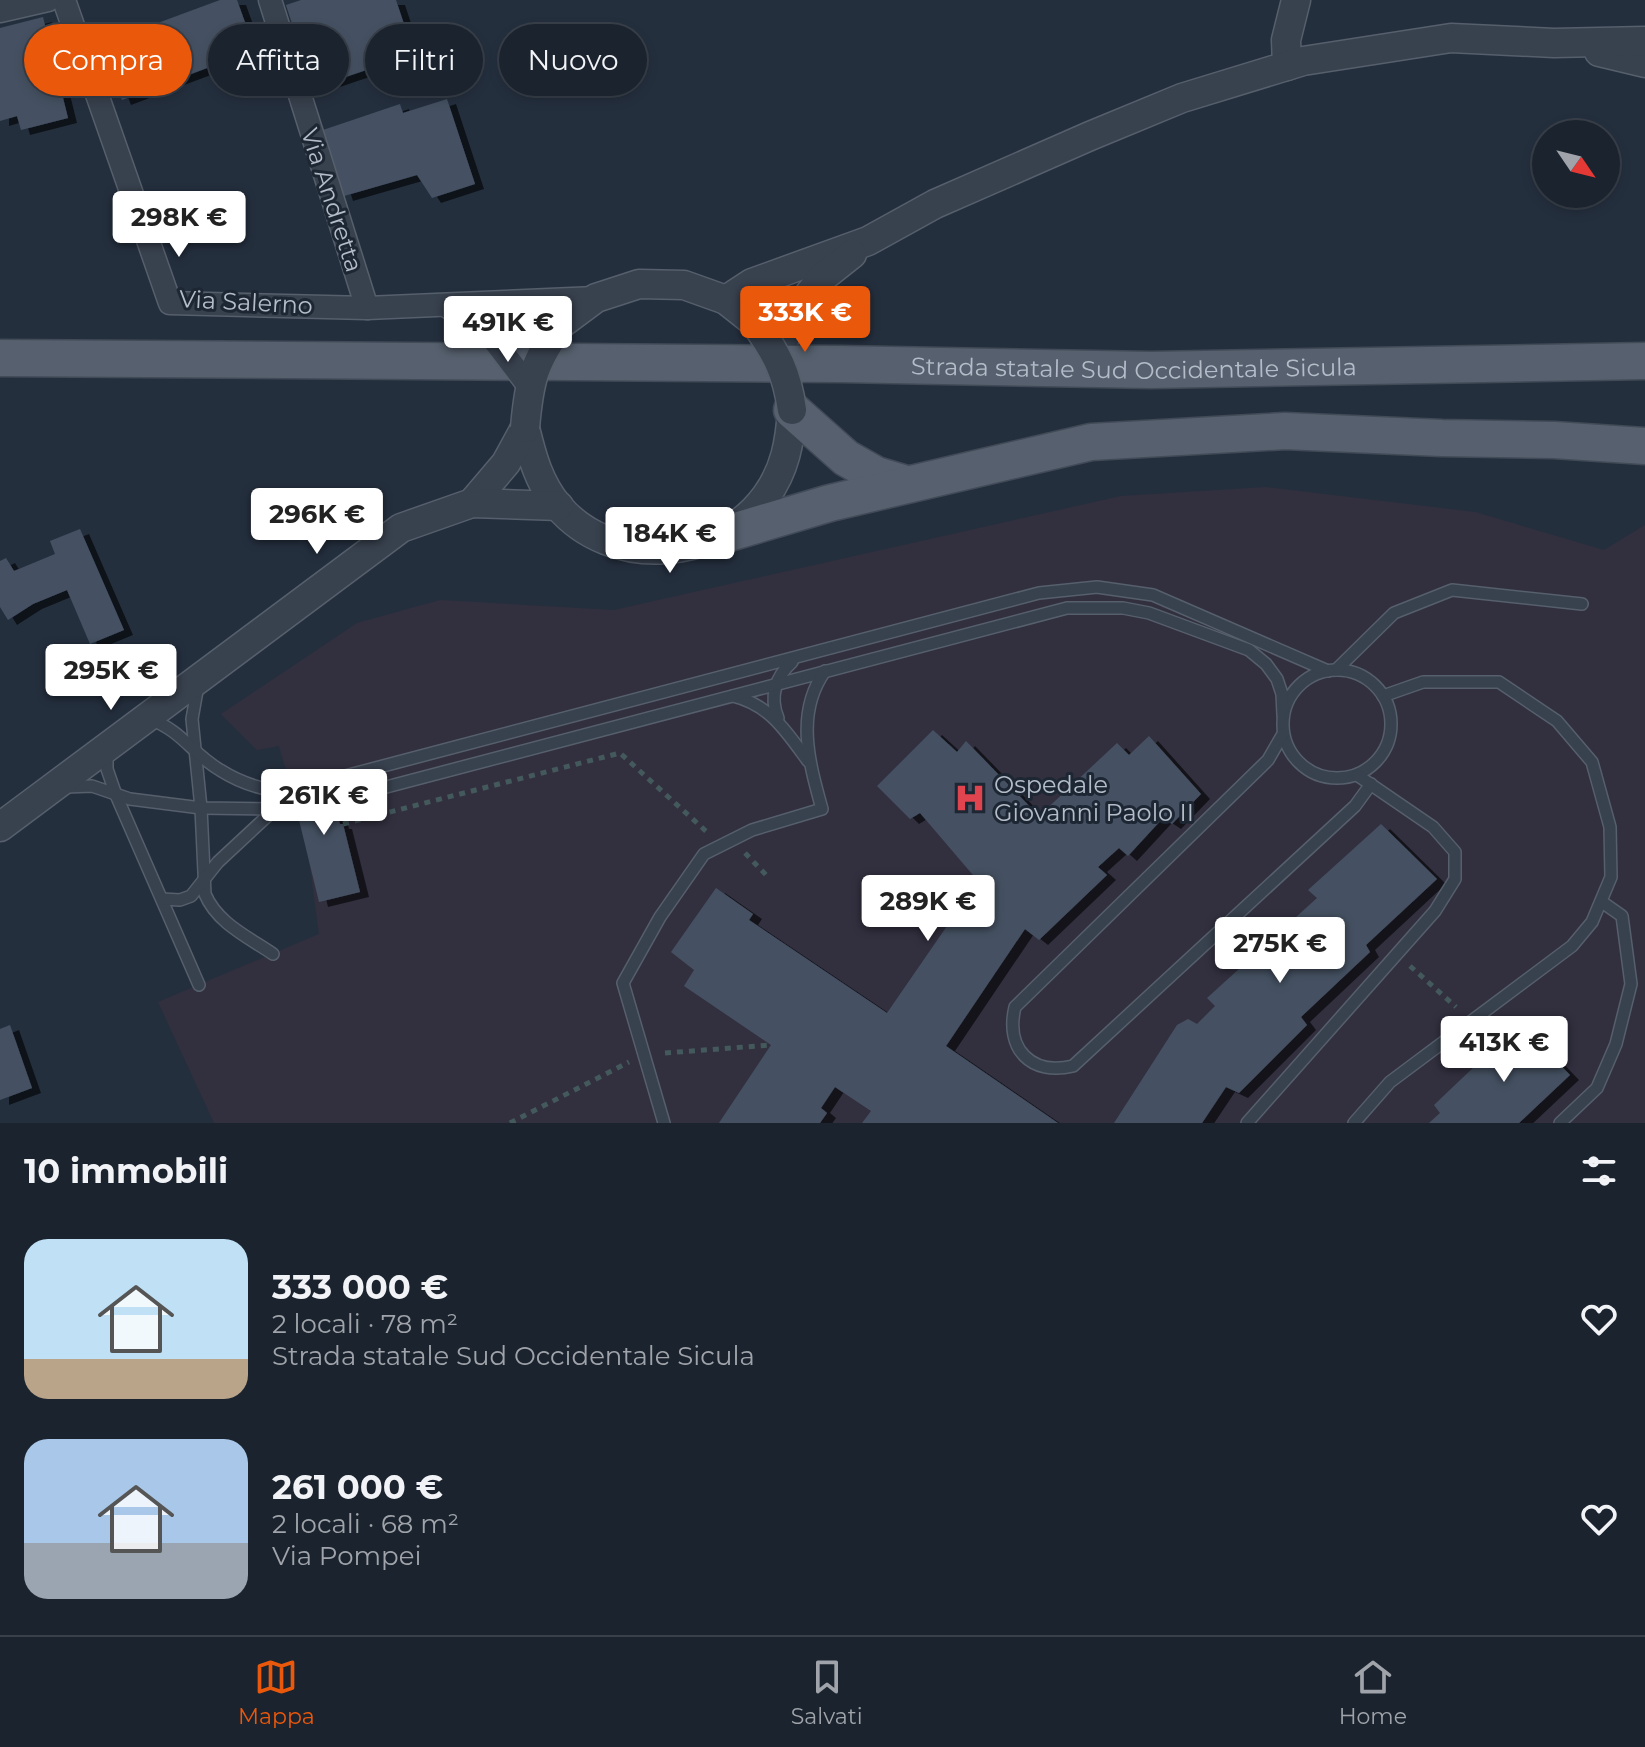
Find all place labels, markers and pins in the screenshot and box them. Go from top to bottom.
pin: 298K € [114,191,244,259]
pin: 333K € [740,286,870,354]
pin: 491K € [443,296,573,364]
pin: 296K € [252,488,382,556]
pin: 184K € [605,507,735,575]
pin: 295K € [46,644,176,712]
pin: 261K € [259,769,389,837]
place label: Ospedale Giovanni Paolo II [994,770,1194,827]
hospital icon: Ospedale Giovanni Paolo II [953,781,987,815]
pin: 289K € [863,875,993,943]
pin: 275K € [1215,917,1345,985]
pin: 413K € [1439,1016,1569,1084]

